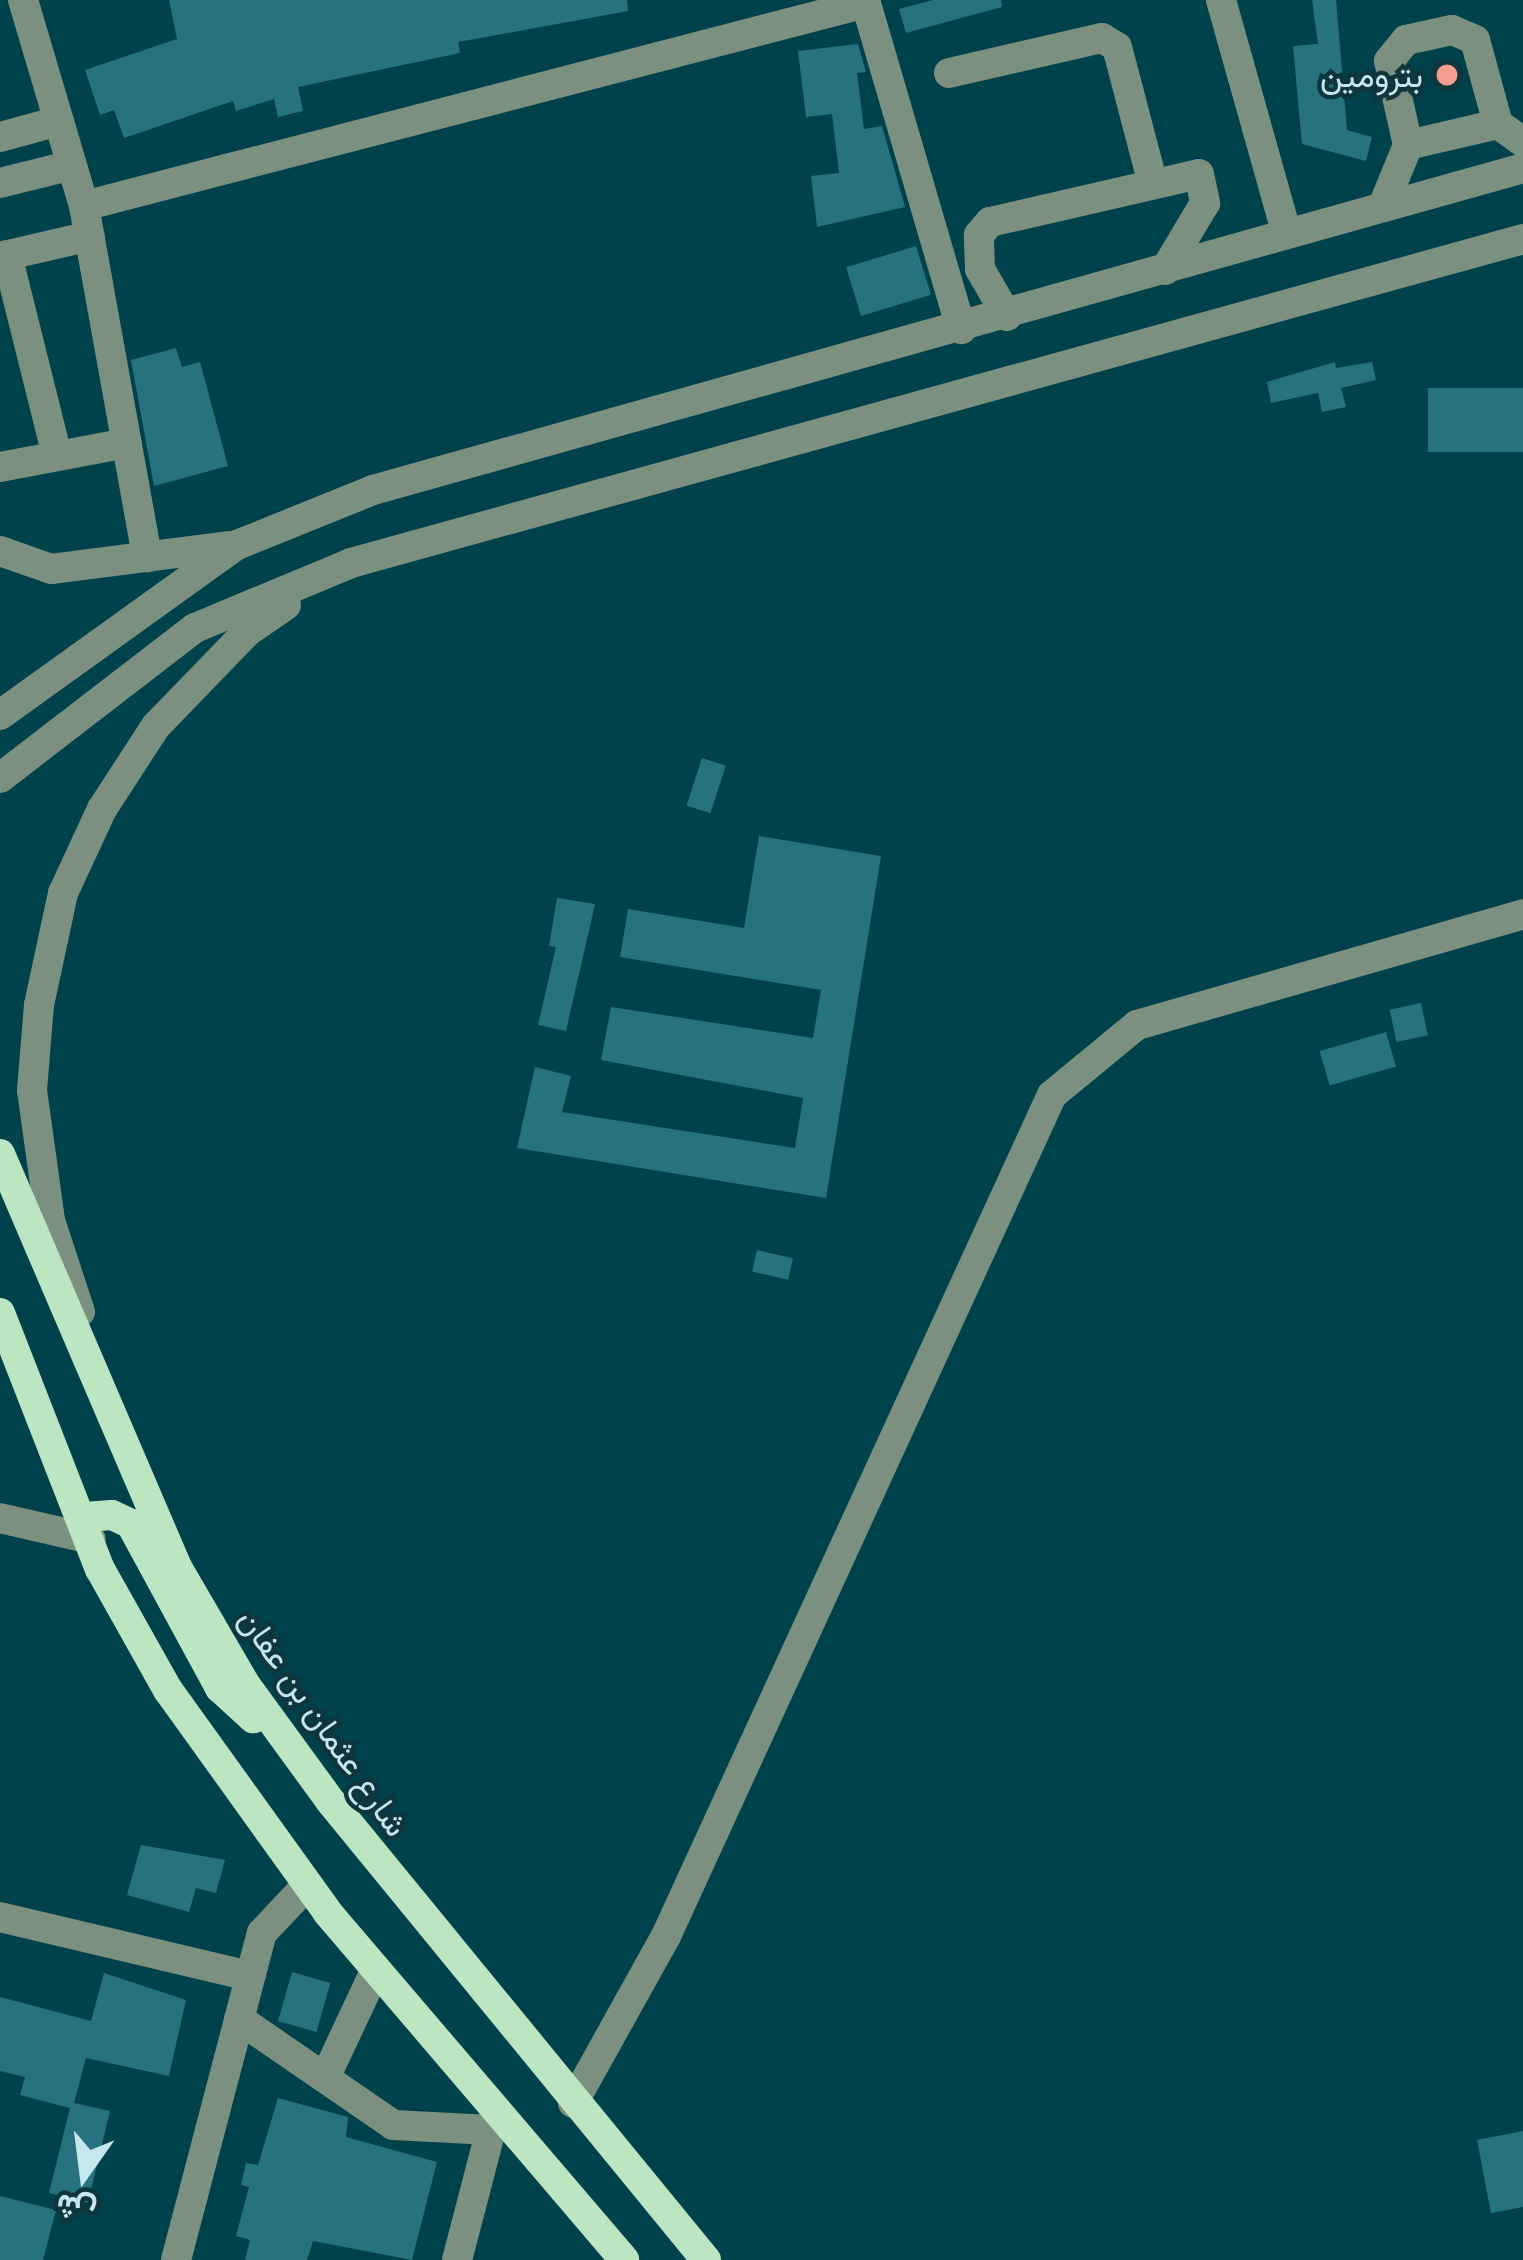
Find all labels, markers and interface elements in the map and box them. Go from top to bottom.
place label: بترومين [1320,55,1423,95]
marker: بترومين [1434,62,1460,88]
street label: شارع عثمان بن عفان [231,1601,417,1843]
north arrow [24,2116,144,2236]
text: ش [51,2187,99,2235]

